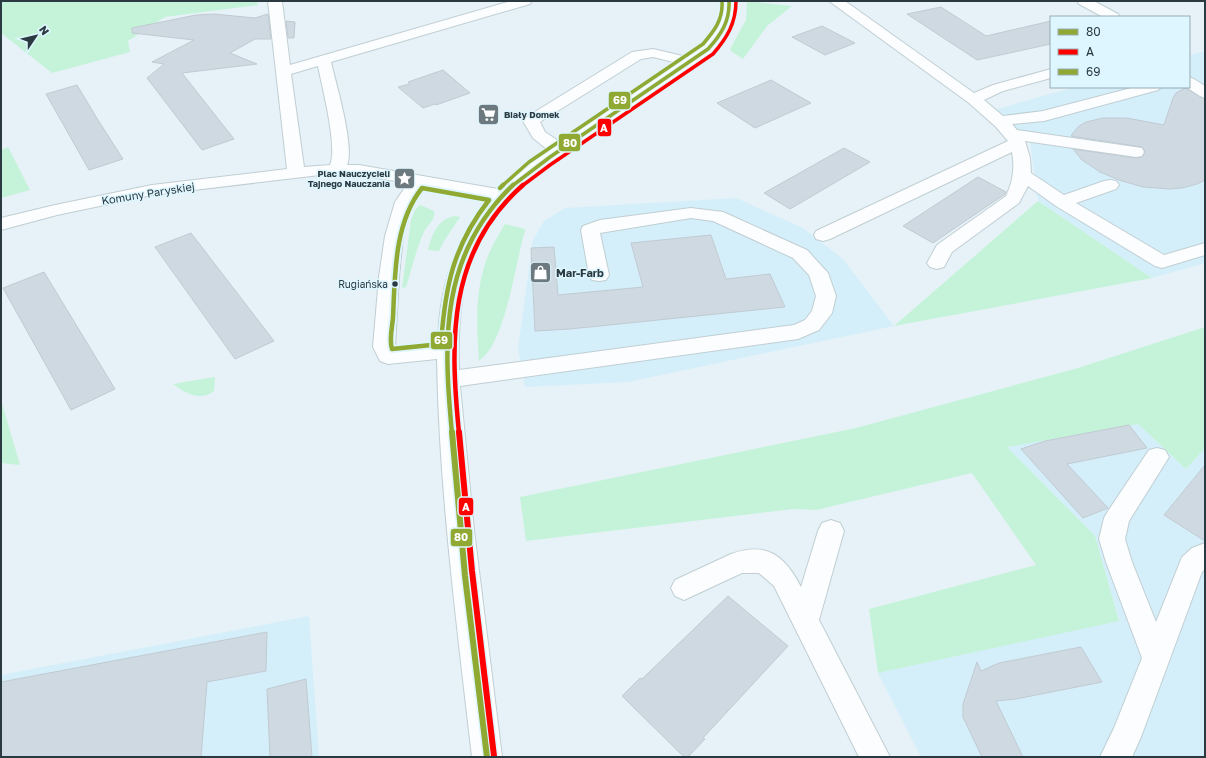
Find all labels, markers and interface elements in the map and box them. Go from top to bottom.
north arrow [16,16,56,56]
legend [1050,16,1190,88]
text: N [37,23,52,37]
text: 80 [1086,24,1101,39]
text: A [1086,44,1094,59]
text: 69 [1086,64,1101,79]
line badge: 69 [608,91,631,110]
text: 69 [613,93,627,106]
supermarket icon: Biały Domek [476,101,502,127]
place label: Biały Domek [504,109,560,120]
line badge: A [597,118,612,137]
text: A [600,121,608,134]
line badge: 80 [558,133,581,152]
text: 80 [563,136,577,149]
place icon: Plac Nauczycieli Tajnego Nauczania [392,165,418,191]
place label: Plac Nauczycieli Tajnego Nauczania [308,168,391,189]
street label: Komuny Paryskiej [100,179,196,207]
shop icon: Mar-Farb [528,259,554,285]
place label: Mar-Farb [556,266,604,279]
place label: Rugiańska [338,278,388,290]
marker: Rugiańska [390,279,400,289]
line badge: 69 [430,331,453,350]
text: 69 [434,333,448,346]
line badge: A [458,497,474,516]
text: A [462,500,470,513]
line badge: 80 [450,528,473,547]
text: 80 [454,530,468,543]

